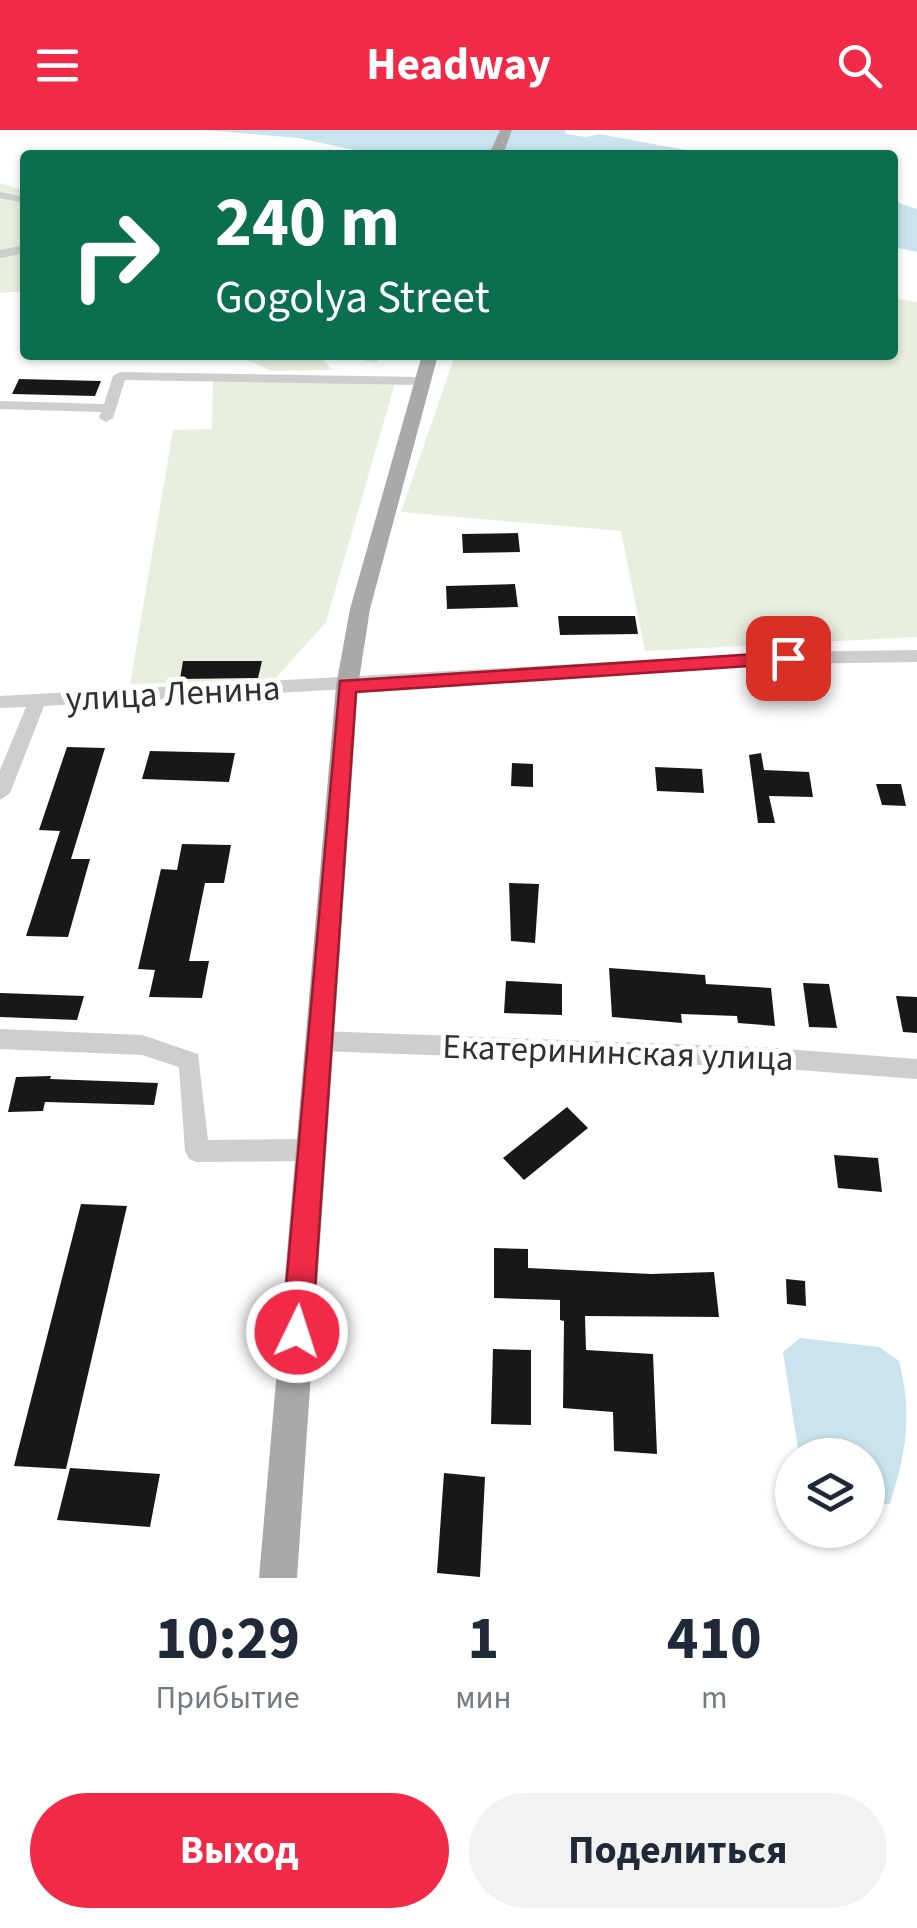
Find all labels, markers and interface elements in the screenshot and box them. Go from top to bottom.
text: Headway [366,33,551,97]
icon: menu [30,38,85,93]
icon: search [832,38,887,93]
text: 240 m [215,173,400,273]
icon: right [50,190,180,320]
text: Gogolya Street [215,266,490,330]
pin [746,616,831,701]
icon: arrive [761,631,816,686]
street label: улица Ленина [64,663,282,725]
street label: Екатерининская улица [442,1022,794,1084]
position arrow [245,1280,349,1384]
map controls [775,1438,885,1548]
button: layers [775,1438,885,1548]
text: 10:29 [155,1597,300,1682]
text: 1 [467,1597,499,1682]
text: 410 [667,1597,762,1682]
text: Прибытие [156,1675,300,1721]
text: мин [455,1675,512,1721]
text: m [701,1675,728,1721]
button: Выход [30,1793,449,1908]
button: Поделиться [469,1793,887,1908]

